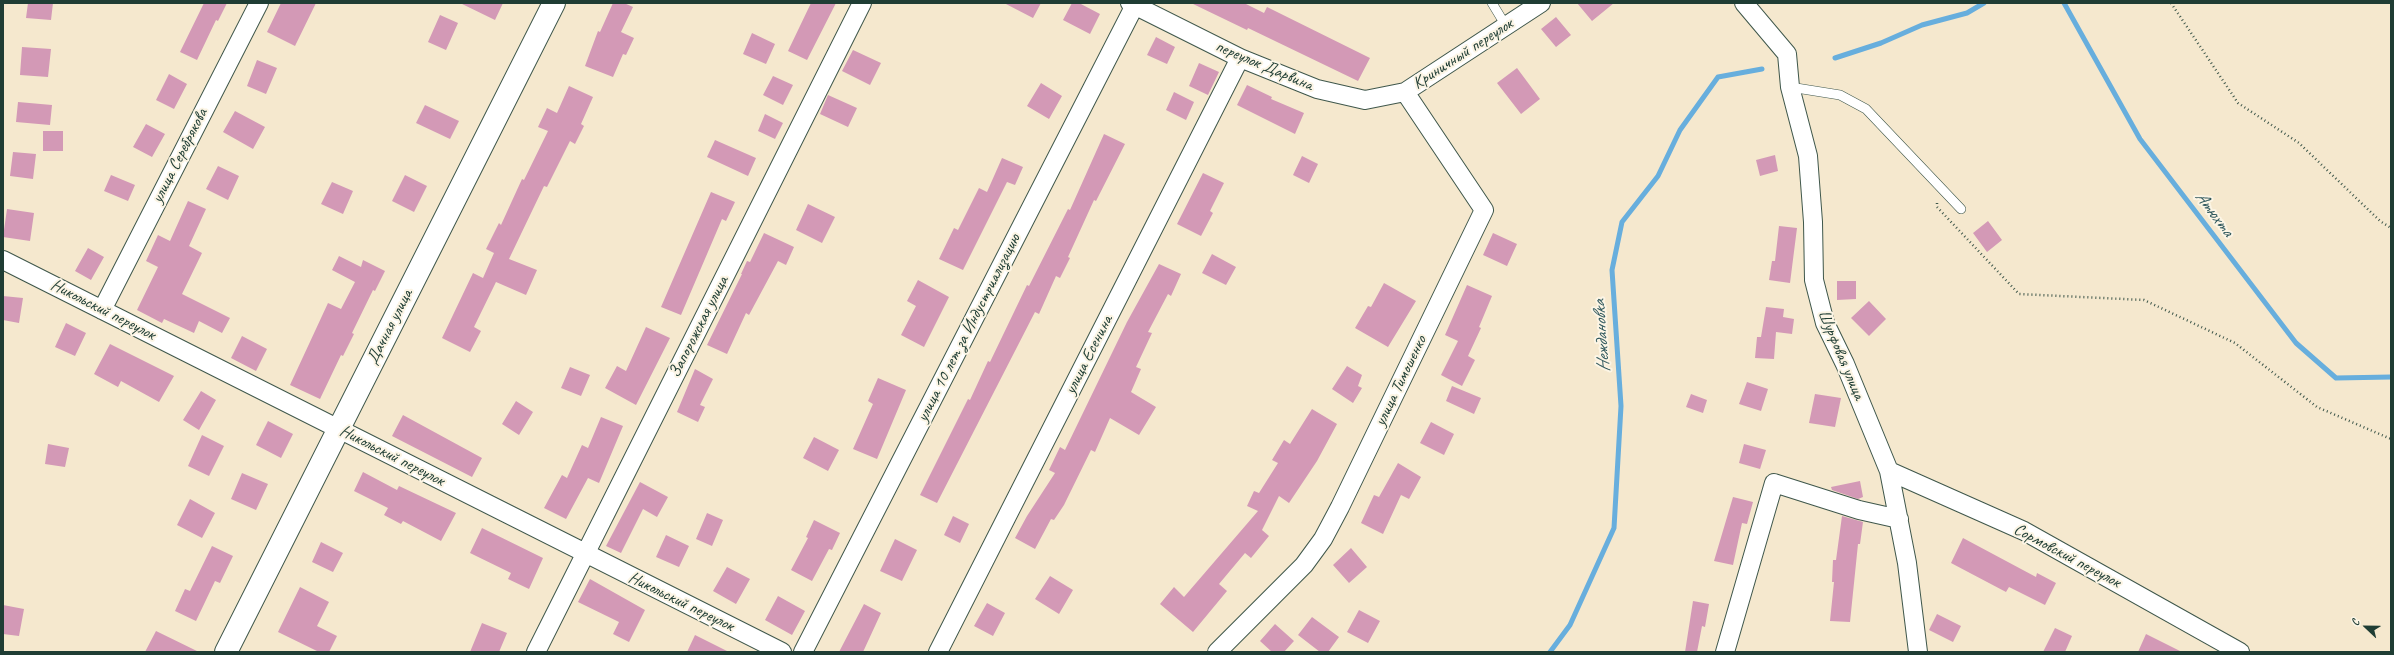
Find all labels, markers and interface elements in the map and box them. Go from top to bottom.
street label: Криничный переулок [1409,14,1517,94]
street label: переулок Дарвина [1212,36,1316,96]
street label: улица Серебрякова [147,105,213,207]
water label: Атюхта [2190,187,2238,241]
street label: улица 10 лет за Индустриализацию [913,231,1025,425]
street label: Запорожская улица [665,273,733,381]
street label: Никольский переулок [47,275,159,345]
street label: Дачная улица [362,286,418,368]
water label: Неждановка [1589,299,1615,373]
street label: Шурфовая улица [1813,307,1869,403]
street label: улица Есенина [1060,312,1118,398]
street label: улица Тимошенко [1370,332,1432,430]
street label: Никольский переулок [336,421,448,491]
street label: Сормовский переулок [2010,519,2124,593]
street label: Никольский переулок [625,568,737,636]
north arrow [2346,607,2386,647]
text: С [2347,617,2362,628]

